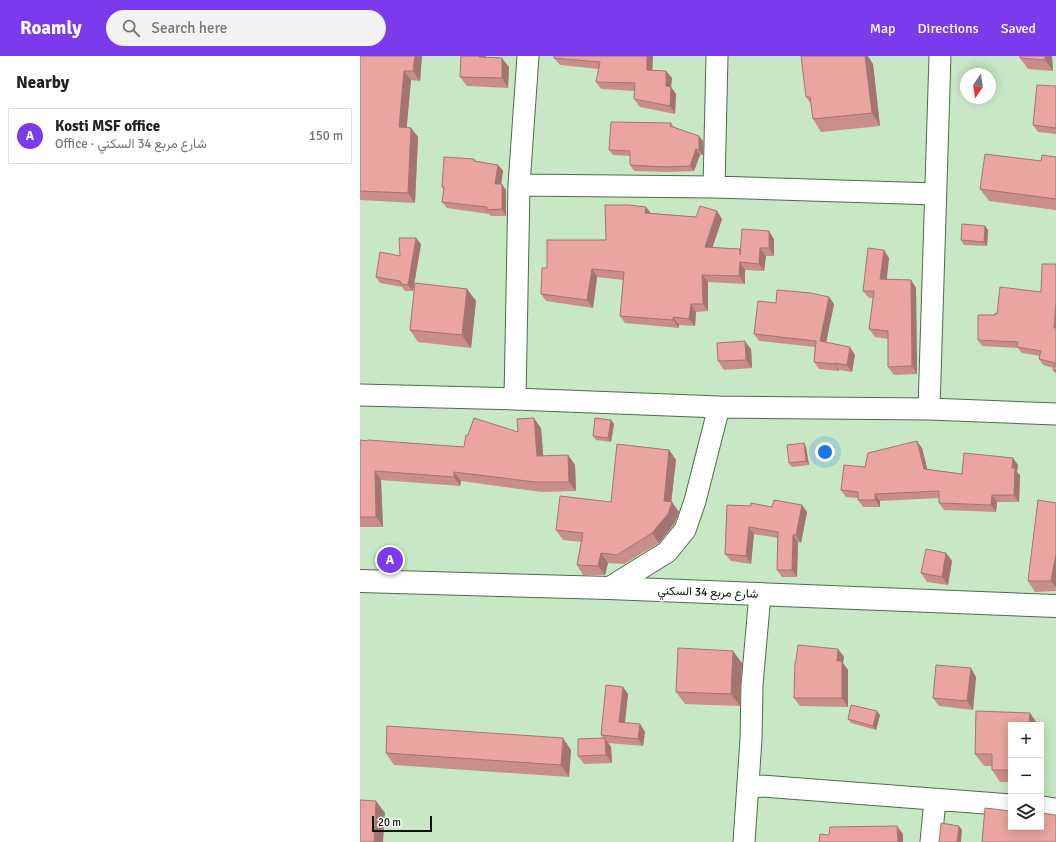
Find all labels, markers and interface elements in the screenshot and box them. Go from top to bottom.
search box [106,10,386,46]
text: Roamly [20,16,82,40]
icon: search [120,17,142,39]
text: Search here [152,19,227,37]
text: Map [870,20,896,37]
text: Directions [918,20,979,37]
text: Saved [1001,20,1036,37]
north arrow [960,68,996,104]
text: Nearby [16,72,69,93]
text: Kosti MSF office [55,117,160,135]
text: A [26,128,34,144]
text: 150 m [309,128,343,144]
text: Office · شارع مربع 34 السكني [55,136,207,152]
your location [815,442,835,462]
pin: A [377,545,403,575]
street label: شارع مربع 34 السكني [657,583,759,604]
map controls [1008,722,1044,830]
button: + [1008,722,1044,758]
button: − [1008,758,1044,794]
button: layers [1008,794,1044,830]
scale bar [372,814,432,833]
text: 20 m [378,816,401,829]

